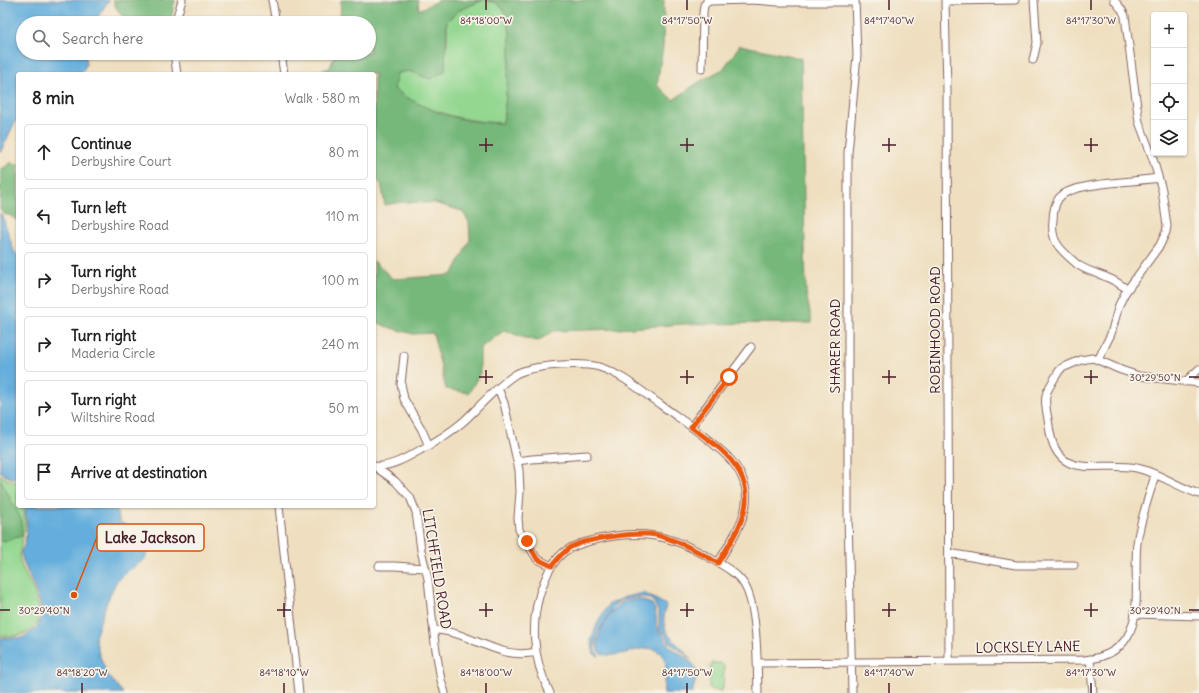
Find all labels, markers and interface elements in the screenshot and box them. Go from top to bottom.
map controls [1151,12,1187,156]
button: + [1151,12,1187,48]
text: 84°18'00"W [460,14,512,27]
text: 84°17'50"W [662,14,712,27]
text: 84°17'40"W [864,14,914,27]
text: 84°17'30"W [1066,14,1116,27]
search box [16,16,376,60]
icon: search [30,27,52,49]
text: Search here [62,29,143,48]
button: − [1151,48,1187,84]
button: locate [1151,84,1187,120]
text: 8 min [32,87,74,109]
text: Walk · 580 m [285,90,360,107]
button: layers [1151,120,1187,156]
text: Continue [71,134,132,153]
icon: ahead [33,141,55,163]
text: 80 m [328,144,359,161]
text: Derbyshire Court [71,153,171,170]
text: Turn left [71,198,126,217]
icon: left [33,205,55,227]
text: 110 m [326,208,359,225]
text: Derbyshire Road [71,217,169,234]
text: Turn right [71,262,136,281]
street label: ROBINHOOD ROAD [926,266,944,394]
icon: right [33,269,55,291]
text: 100 m [322,272,359,289]
text: Derbyshire Road [71,281,169,298]
street label: SHARER ROAD [826,299,844,393]
text: Turn right [71,326,136,345]
icon: right [33,333,55,355]
text: 240 m [322,336,359,353]
text: Maderia Circle [71,345,155,362]
route start [720,368,738,386]
text: 30°29'50"N [1129,371,1181,384]
text: Turn right [71,390,136,409]
icon: right [33,397,55,419]
text: 50 m [328,400,359,417]
text: Wiltshire Road [71,409,155,426]
icon: arrive [33,461,55,483]
text: Arrive at destination [71,463,207,482]
street label: LITCHFIELD ROAD [419,508,455,630]
callout: Lake Jackson [97,524,204,551]
text: Lake Jackson [104,528,196,547]
route end [518,532,536,550]
text: 30°29'40"N [18,604,70,617]
text: 30°29'40"N [1129,604,1181,617]
street label: LOCKSLEY LANE [975,637,1081,657]
text: 84°18'20"W [56,666,108,679]
text: 84°18'10"W [259,666,309,679]
text: 84°18'00"W [460,666,512,679]
text: 84°17'50"W [662,666,712,679]
text: 84°17'40"W [864,666,914,679]
text: 84°17'30"W [1066,666,1116,679]

